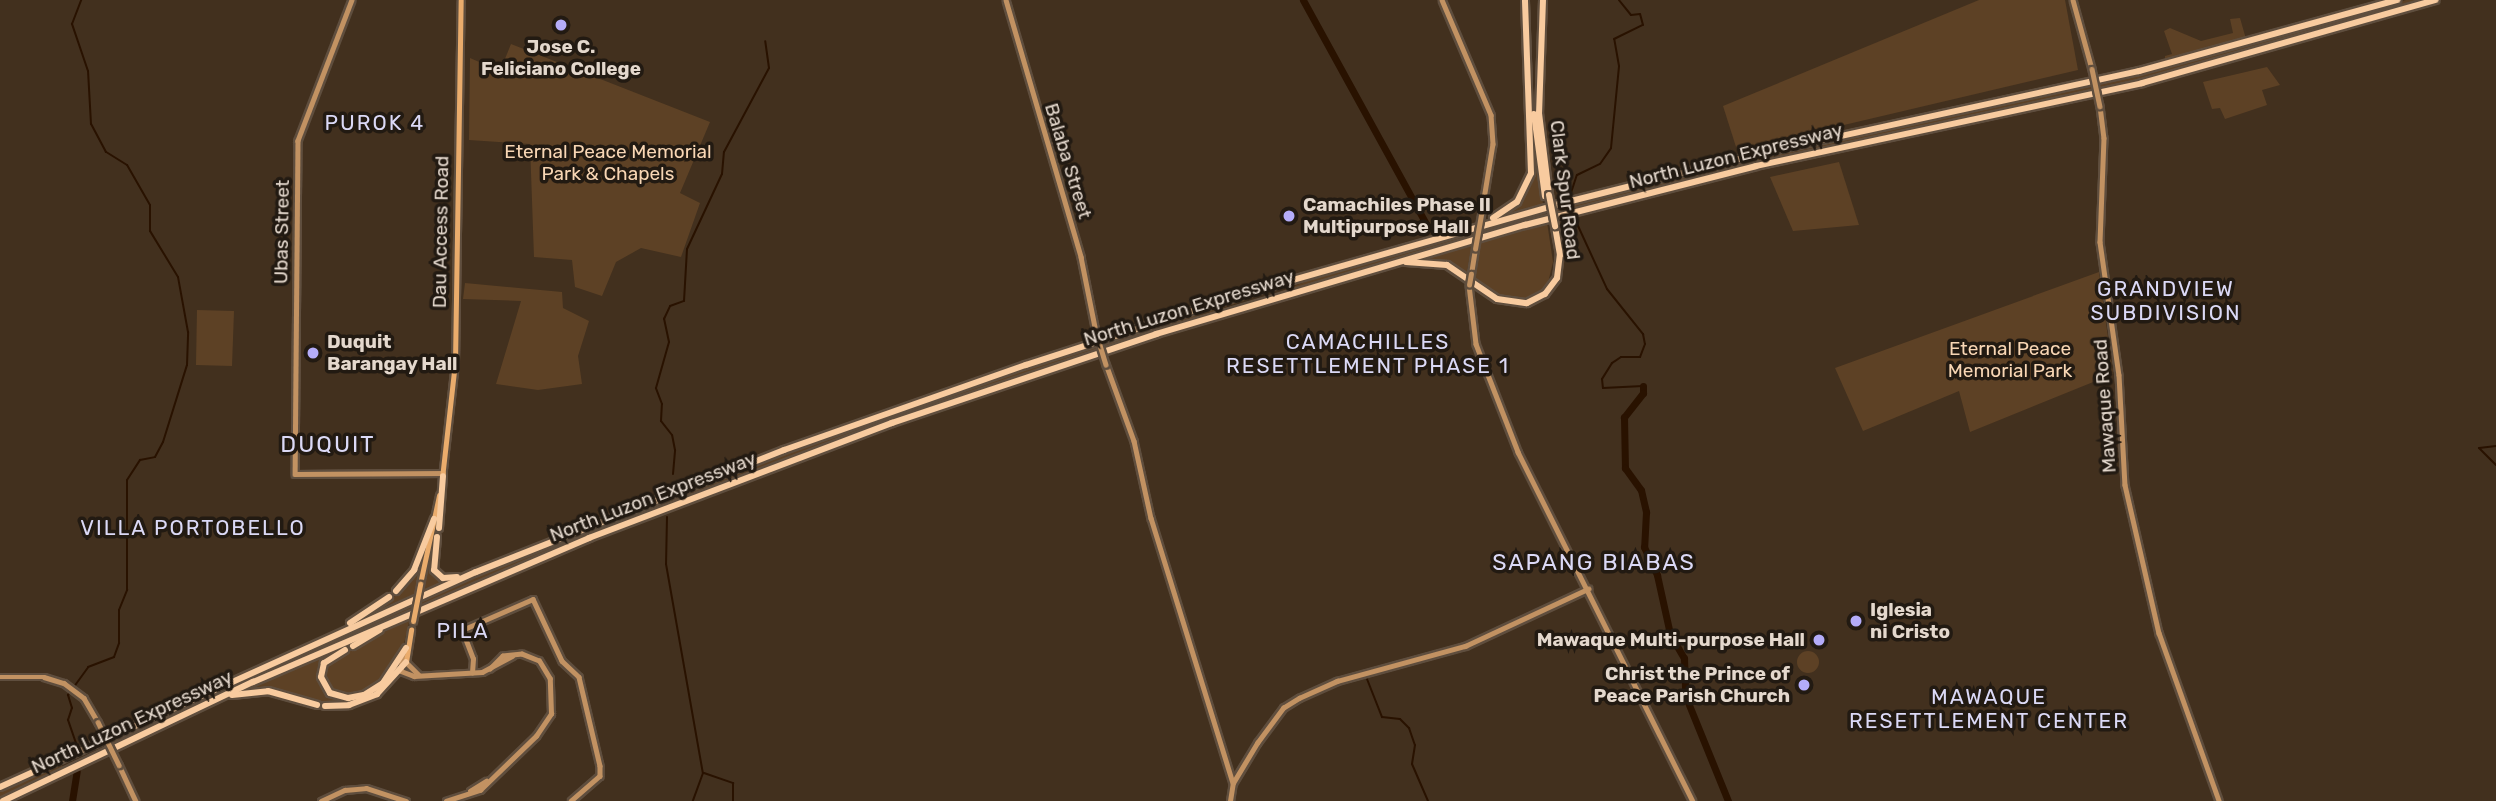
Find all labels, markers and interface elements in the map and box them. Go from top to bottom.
marker: Jose C. Feliciano College [553,17,569,33]
place label: Jose C. Feliciano College [481,36,641,80]
street label: Balaba Street [1040,100,1096,222]
district label: PUROK 4 [325,110,425,136]
street label: North Luzon Expressway [1627,118,1845,194]
street label: Clark Spur Road [1545,119,1585,261]
park label: Eternal Peace Memorial Park & Chapels [504,141,712,185]
street label: Dau Access Road [428,155,454,309]
street label: Ubas Street [270,180,294,284]
place label: Camachiles Phase II Multipurpose Hall [1303,194,1491,238]
marker: Camachiles Phase II Multipurpose Hall [1281,208,1297,224]
street label: North Luzon Expressway [1081,265,1297,351]
district label: GRANDVIEW SUBDIVISION [2092,276,2240,326]
district label: CAMACHILLES RESETTLEMENT PHASE 1 [1228,329,1508,379]
place label: Duquit Barangay Hall [327,331,458,375]
park label: Eternal Peace Memorial Park [1948,338,2072,382]
street label: Mawaque Road [2089,338,2121,474]
marker: Duquit Barangay Hall [305,345,321,361]
district label: DUQUIT [281,430,375,458]
street label: North Luzon Expressway [547,447,759,547]
district label: VILLA PORTOBELLO [82,515,304,541]
district label: SAPANG BIABAS [1494,548,1694,576]
place label: Iglesia ni Cristo [1870,599,1950,643]
marker: Iglesia ni Cristo [1848,613,1864,629]
district label: PILA [437,618,489,644]
place label: Mawaque Multi-purpose Hall [1537,629,1805,651]
marker: Mawaque Multi-purpose Hall [1811,632,1827,648]
place label: Christ the Prince of Peace Parish Church [1593,663,1790,707]
street label: North Luzon Expressway [28,665,236,779]
marker: Christ the Prince of Peace Parish Church [1796,677,1812,693]
district label: MAWAQUE RESETTLEMENT CENTER [1851,684,2127,734]

